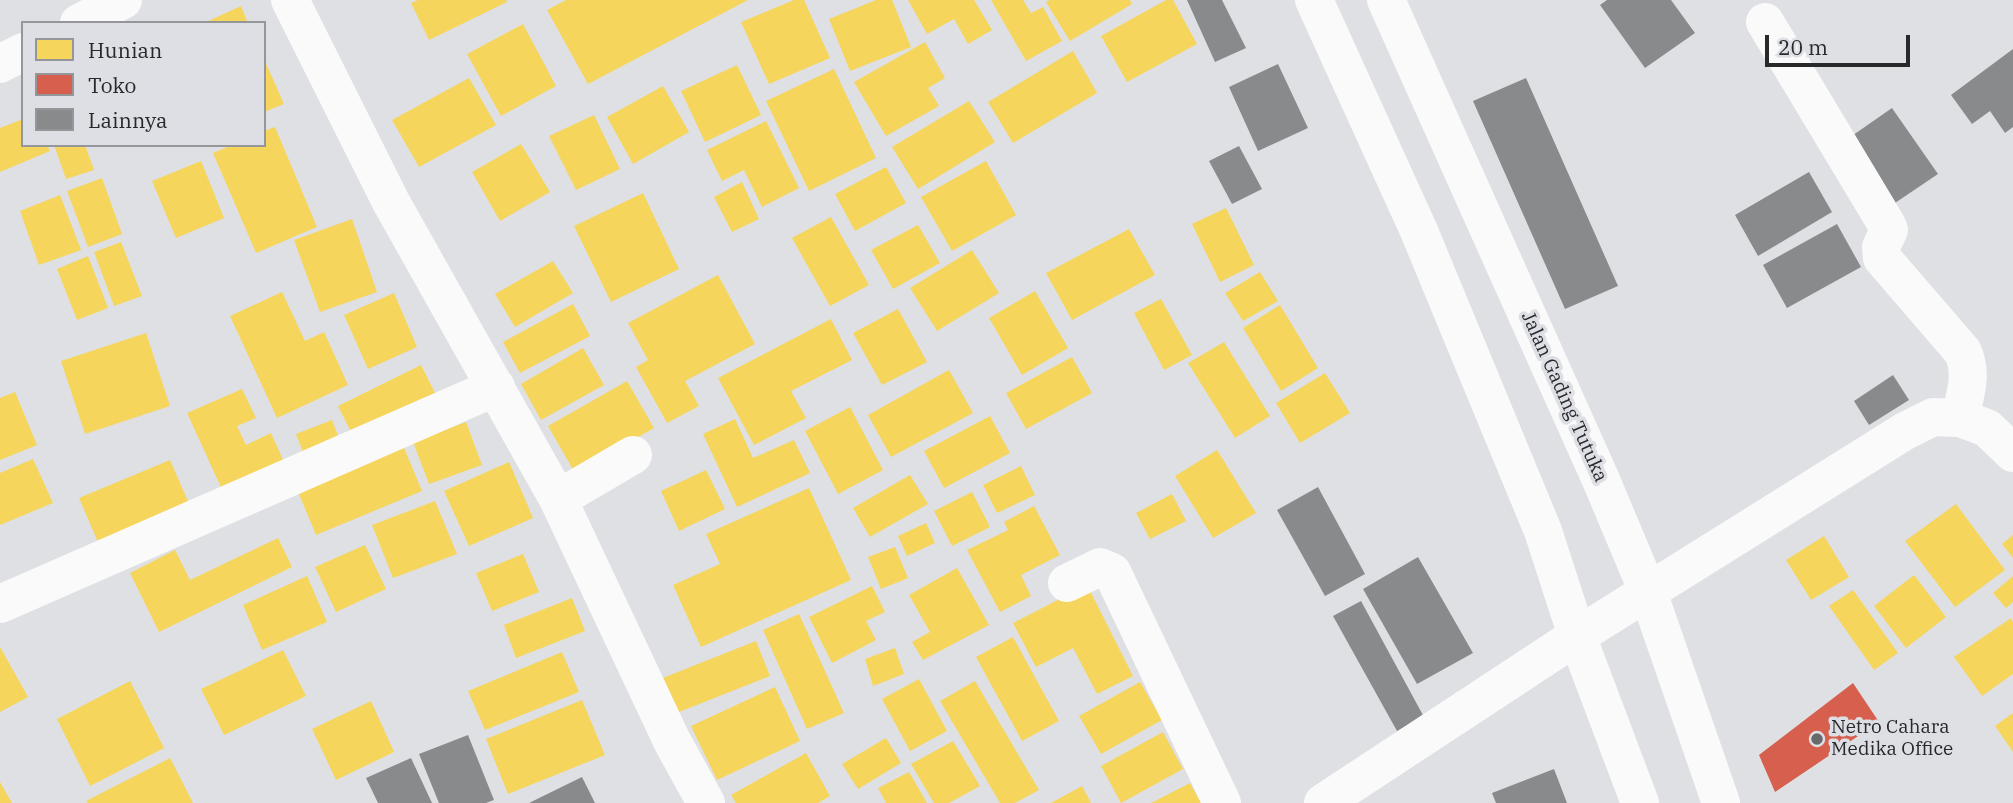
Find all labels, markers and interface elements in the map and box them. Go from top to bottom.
legend [21,21,266,147]
scale bar [1768,21,1913,65]
text: 20 m [1778,33,1828,61]
text: Hunian [88,36,162,64]
text: Toko [88,71,136,99]
text: Lainnya [88,106,168,134]
street label: Jalan Gading Tutuka [1516,308,1612,486]
place label: Netro Cahara Medika Office [1831,717,1953,761]
marker: Netro Cahara Medika Office [1809,731,1825,747]

